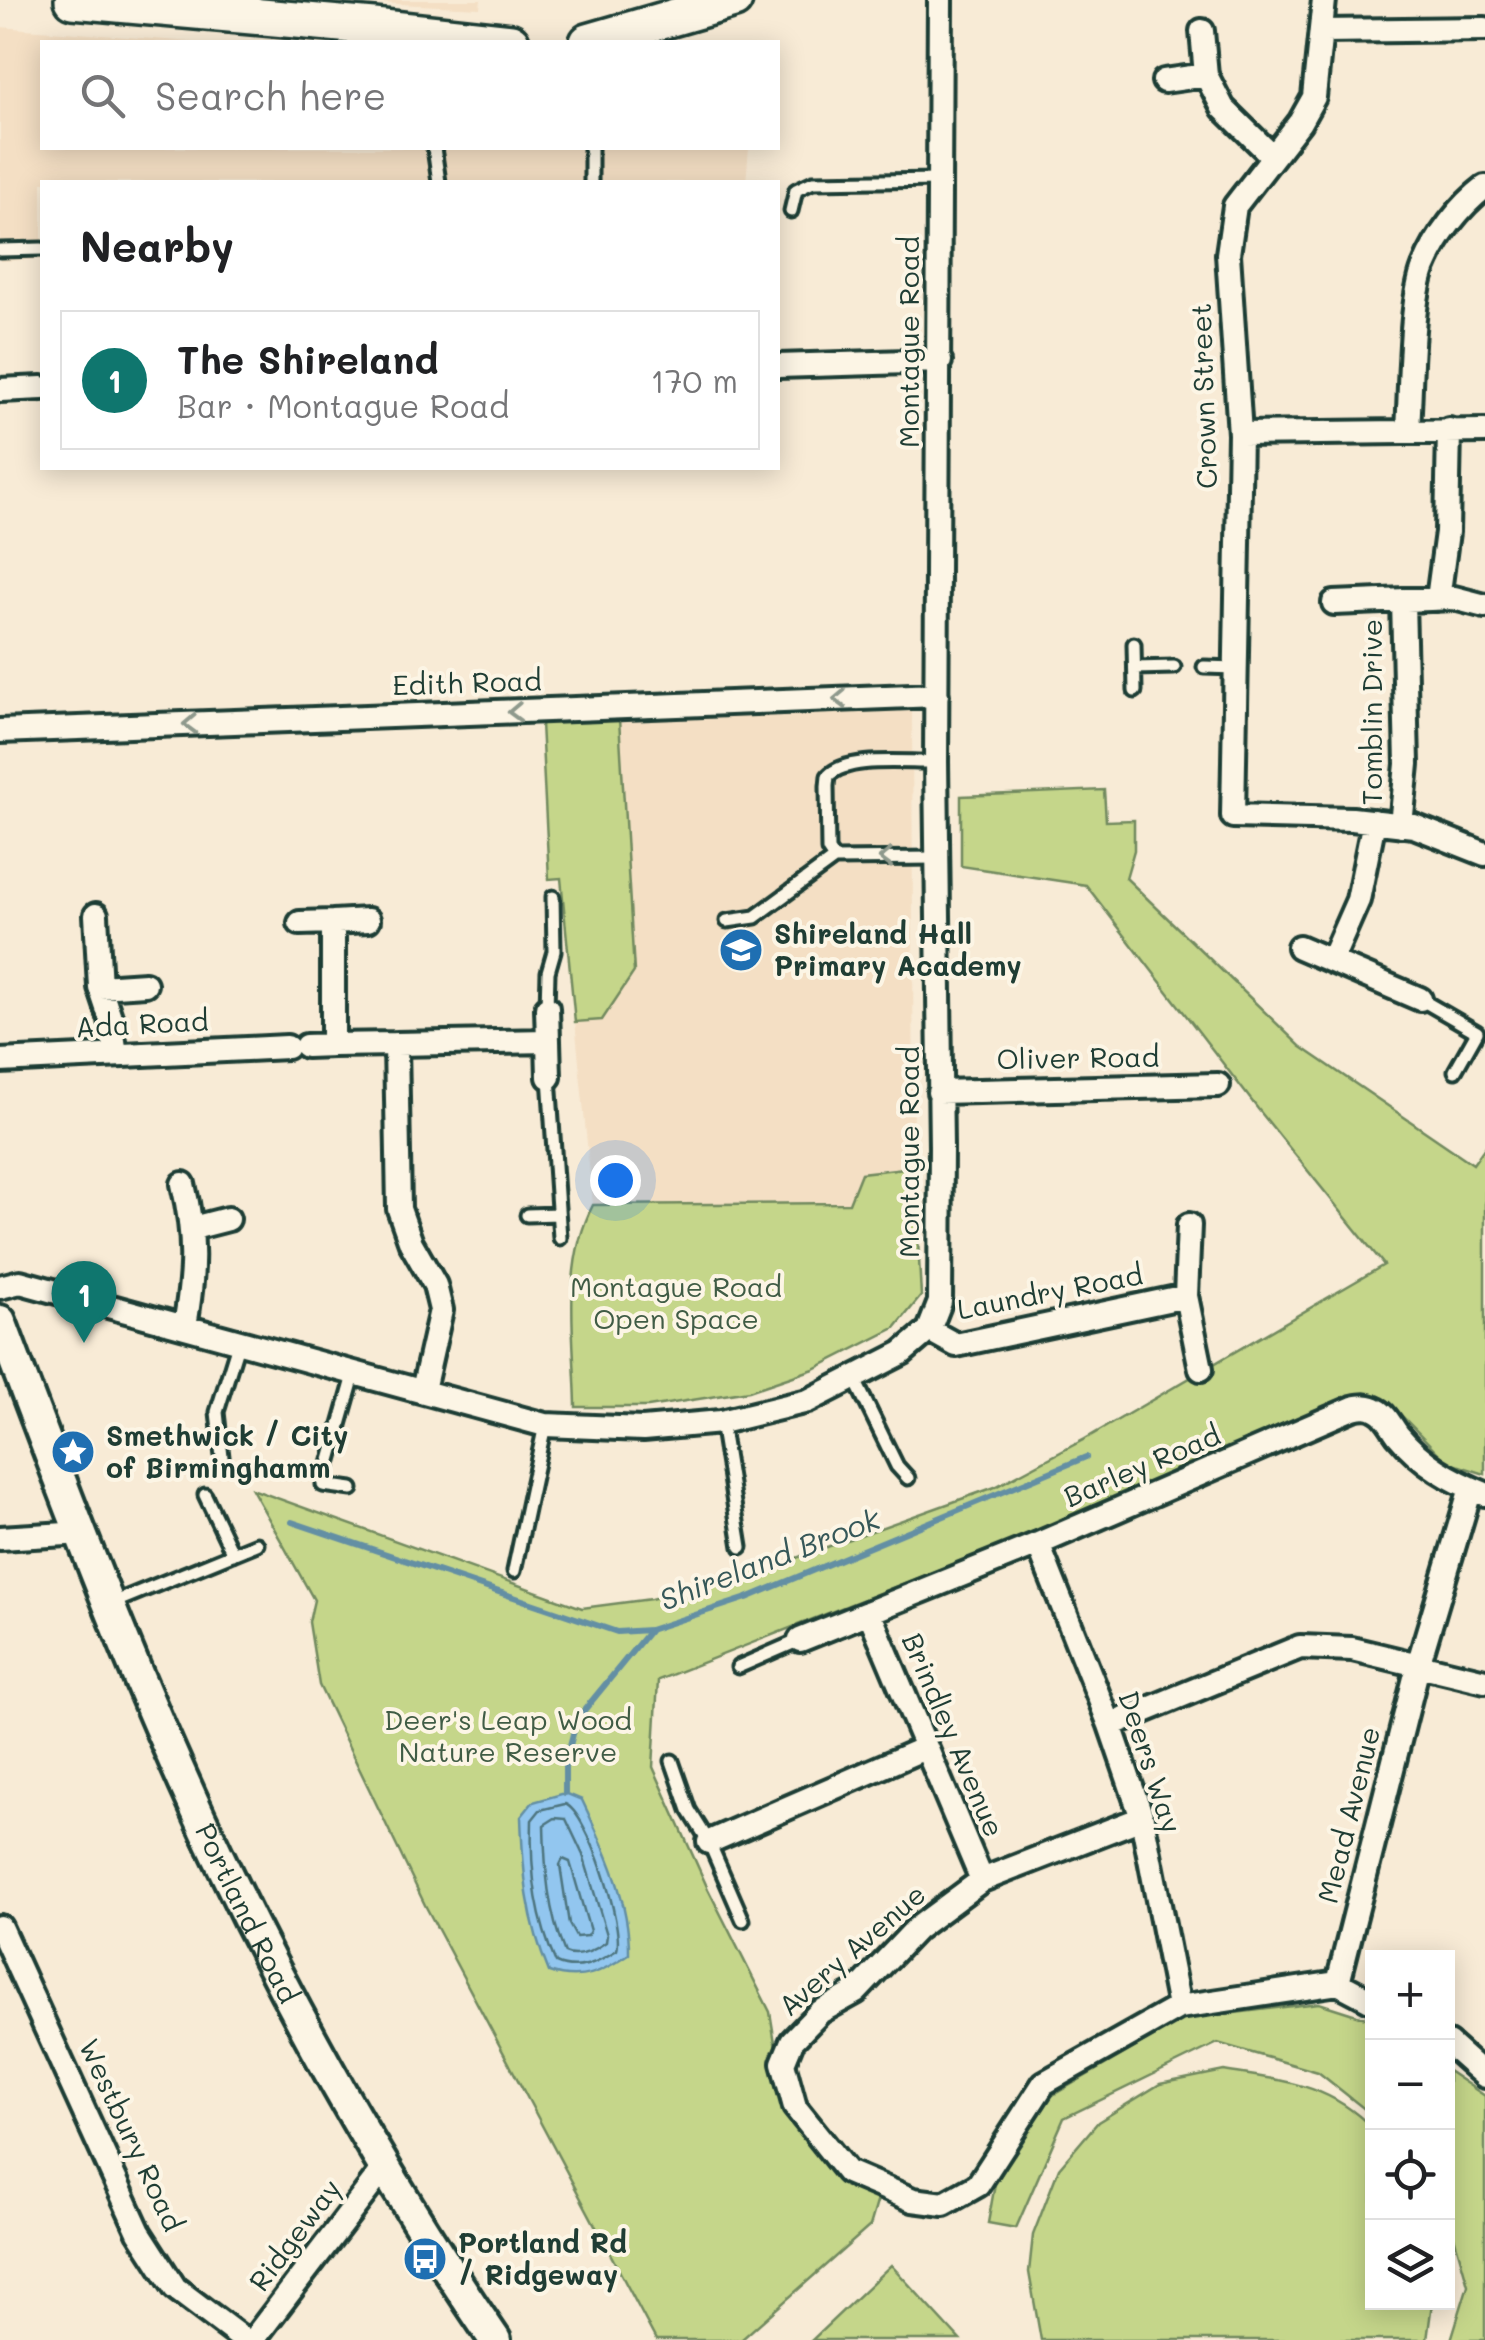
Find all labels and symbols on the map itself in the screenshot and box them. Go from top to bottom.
street label: Montague Road [890,236,926,448]
street label: Crown Street [1182,302,1224,490]
street label: Tomblin Drive [1353,619,1389,805]
street label: Edith Road [392,661,542,703]
one-way arrow [831,688,847,709]
one-way arrow [506,701,522,722]
one-way arrow [182,713,198,734]
one-way arrow [877,847,892,869]
place label: Shireland Hall Primary Academy [774,915,1022,984]
school or university icon: Shireland Hall Primary Academy [718,927,764,973]
street label: Ada Road [74,1002,209,1044]
street label: Oliver Road [996,1038,1160,1076]
street label: Montague Road [890,1046,926,1258]
your location [590,1155,641,1206]
street label: Laundry Road [954,1255,1146,1327]
pin: 1 [52,1260,116,1343]
park label: Montague Road Open Space [570,1268,782,1336]
street label: Barley Road [1058,1416,1225,1514]
place label: Smethwick / City of Birminghamm [106,1417,348,1485]
place icon: Smethwick / City of Birminghamm [50,1429,96,1475]
water label: Shireland Brook [653,1497,886,1619]
street label: Brindley Avenue [895,1627,1013,1842]
street label: Deers Way [1111,1686,1191,1837]
park label: Deer's Leap Wood Nature Reserve [384,1701,632,1769]
street label: Mead Avenue [1309,1723,1387,1907]
street label: Portland Road [188,1817,308,2009]
street label: Avery Avenue [770,1876,932,2023]
street label: Westbury Road [72,2033,192,2237]
street label: Ridgeway [240,2171,348,2298]
place label: Portland Rd / Ridgeway [458,2224,627,2293]
bus stop icon: Portland Rd / Ridgeway [402,2236,448,2282]

